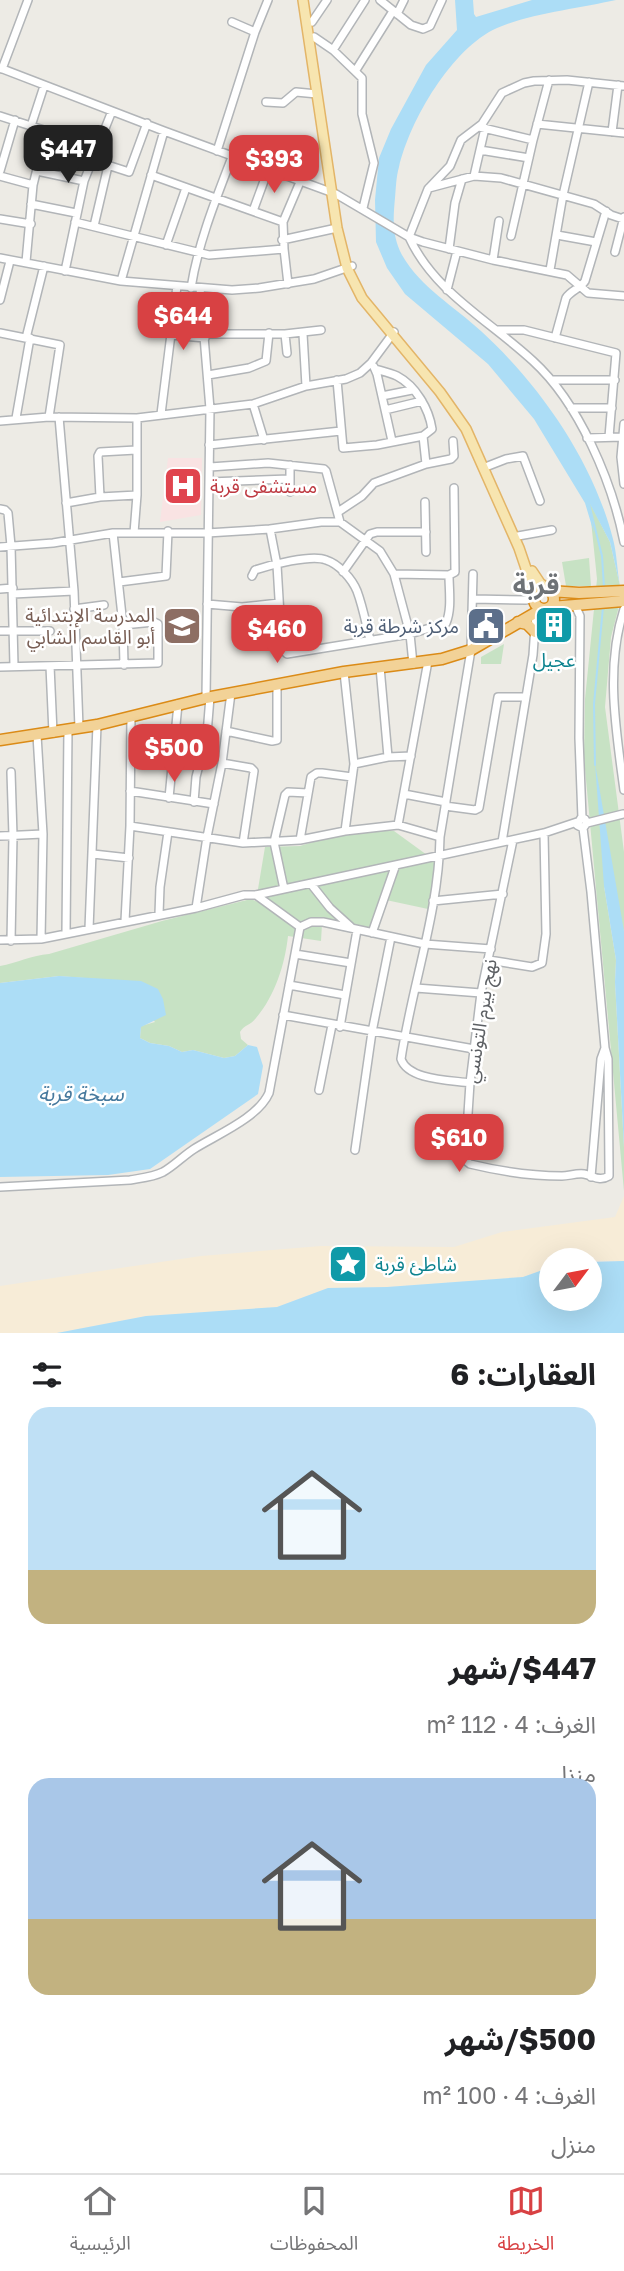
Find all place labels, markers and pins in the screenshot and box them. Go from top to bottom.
pin: $447 [27,125,109,185]
pin: $393 [233,136,315,195]
pin: $644 [142,292,224,352]
hospital icon: مستشفى قربة [162,465,204,507]
place label: مستشفى قربة [210,474,317,498]
place label: المدرسة الإبتدائية أبو القاسم الشابي [25,603,155,652]
building icon: عجيل [533,604,575,646]
school or university icon: المدرسة الإبتدائية أبو القاسم الشابي [161,605,203,647]
public building icon: مركز شرطة قربة [465,605,507,647]
pin: $460 [236,606,318,665]
place label: مركز شرطة قربة [344,614,459,638]
place label: عجيل [533,648,575,672]
pin: $500 [133,724,215,784]
pin: $610 [418,1114,500,1174]
place icon: شاطئ قربة [327,1243,369,1285]
place label: شاطئ قربة [375,1252,457,1276]

